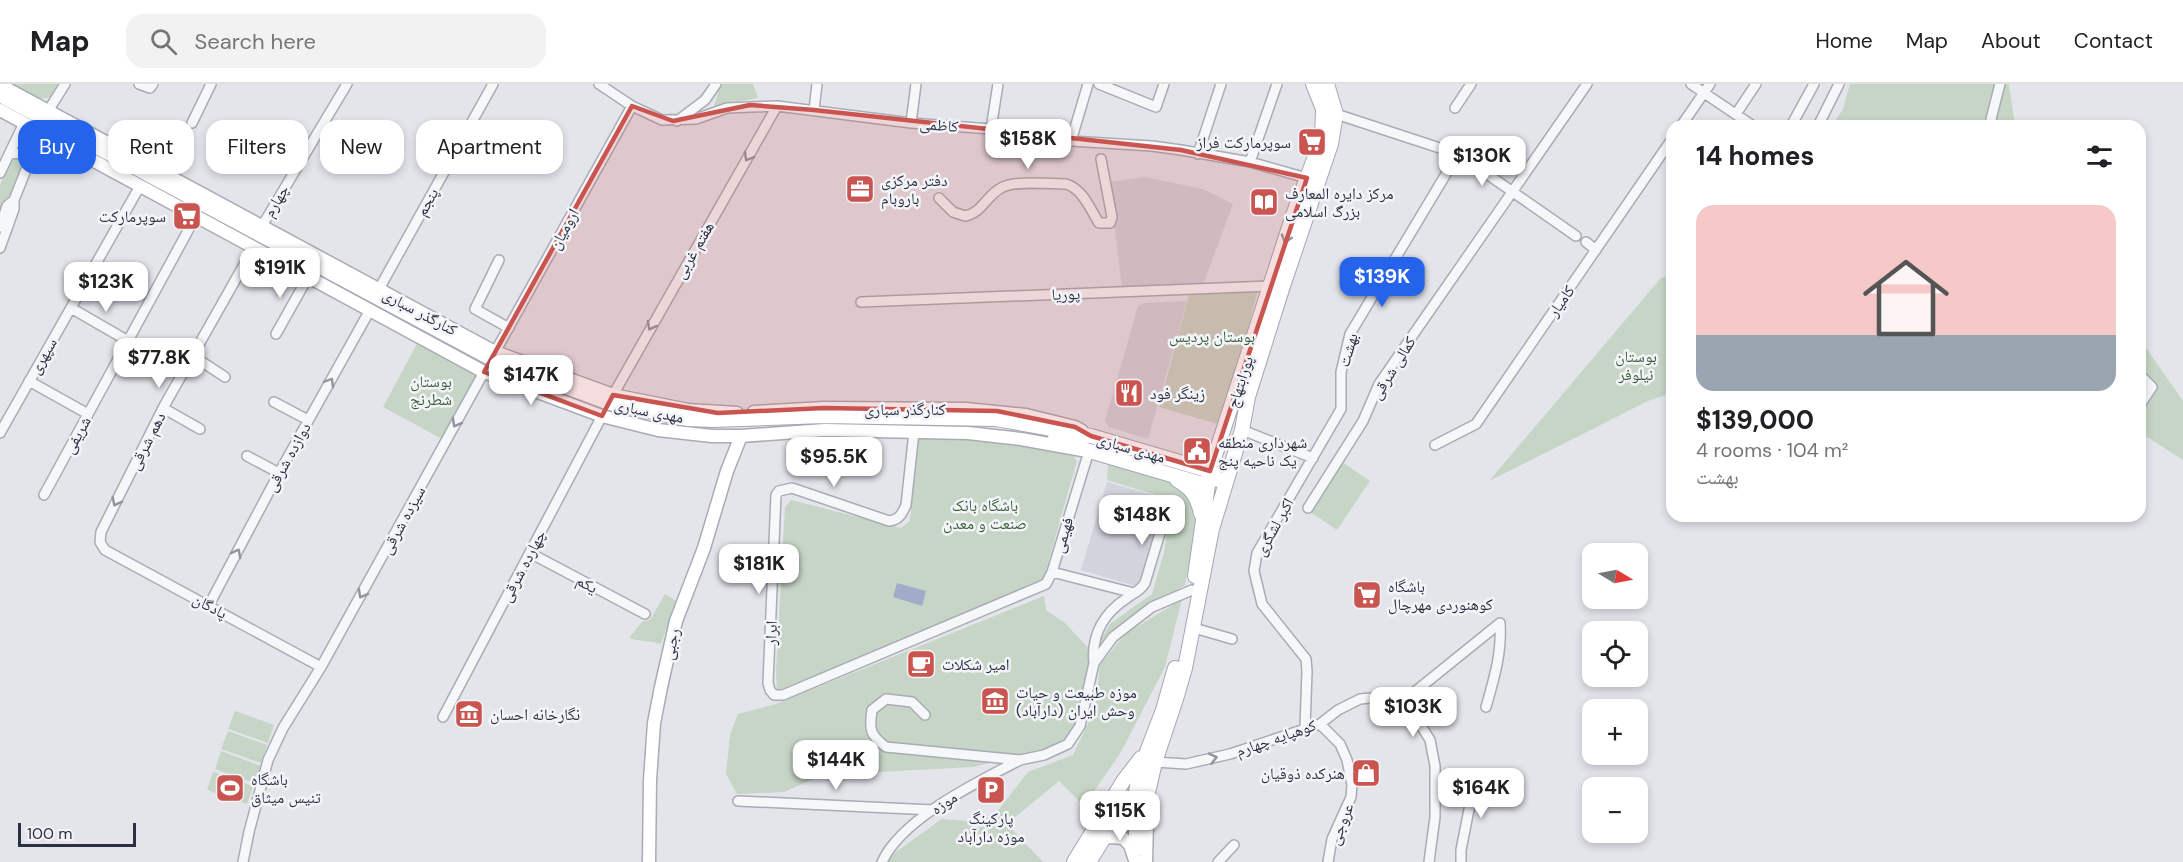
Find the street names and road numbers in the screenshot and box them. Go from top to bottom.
street label: کاظمی [919,113,960,137]
street label: چهارم [258,181,294,221]
street label: پنجم [411,184,443,220]
street label: ارومیان [544,205,584,253]
street label: هفتم غربی [669,218,719,282]
street label: کامیار [1542,281,1580,322]
street label: پوریا [1051,283,1081,305]
street label: کنارگذر سباری [379,284,461,341]
street label: بهشت [1333,331,1363,369]
street label: کمالی شرقی [1365,332,1421,404]
street label: سپهری [24,334,62,378]
street label: پورابتهاج [1222,353,1258,411]
street label: مهدی سباری [612,394,686,428]
street label: کنارگذر سباری [864,399,946,420]
street label: دهم شرقی [124,409,170,473]
street label: شریفی [58,413,96,457]
street label: دوازده شرقی [260,419,316,495]
street label: مهدی سباری [1094,428,1168,468]
street label: سیزده شرقی [376,482,430,558]
street label: اکبر لشگری [1249,494,1299,560]
street label: فهیمی [1048,515,1078,555]
street label: چهارده شرقی [495,526,551,606]
street label: یکم [573,570,601,598]
street label: پادگان [189,588,231,624]
street label: ابرار [760,620,782,647]
street label: رجبی [657,626,685,662]
street label: کوهپایه چهارم [1233,714,1319,762]
street label: موزه [927,787,961,819]
street label: عروجی [1323,800,1359,848]

